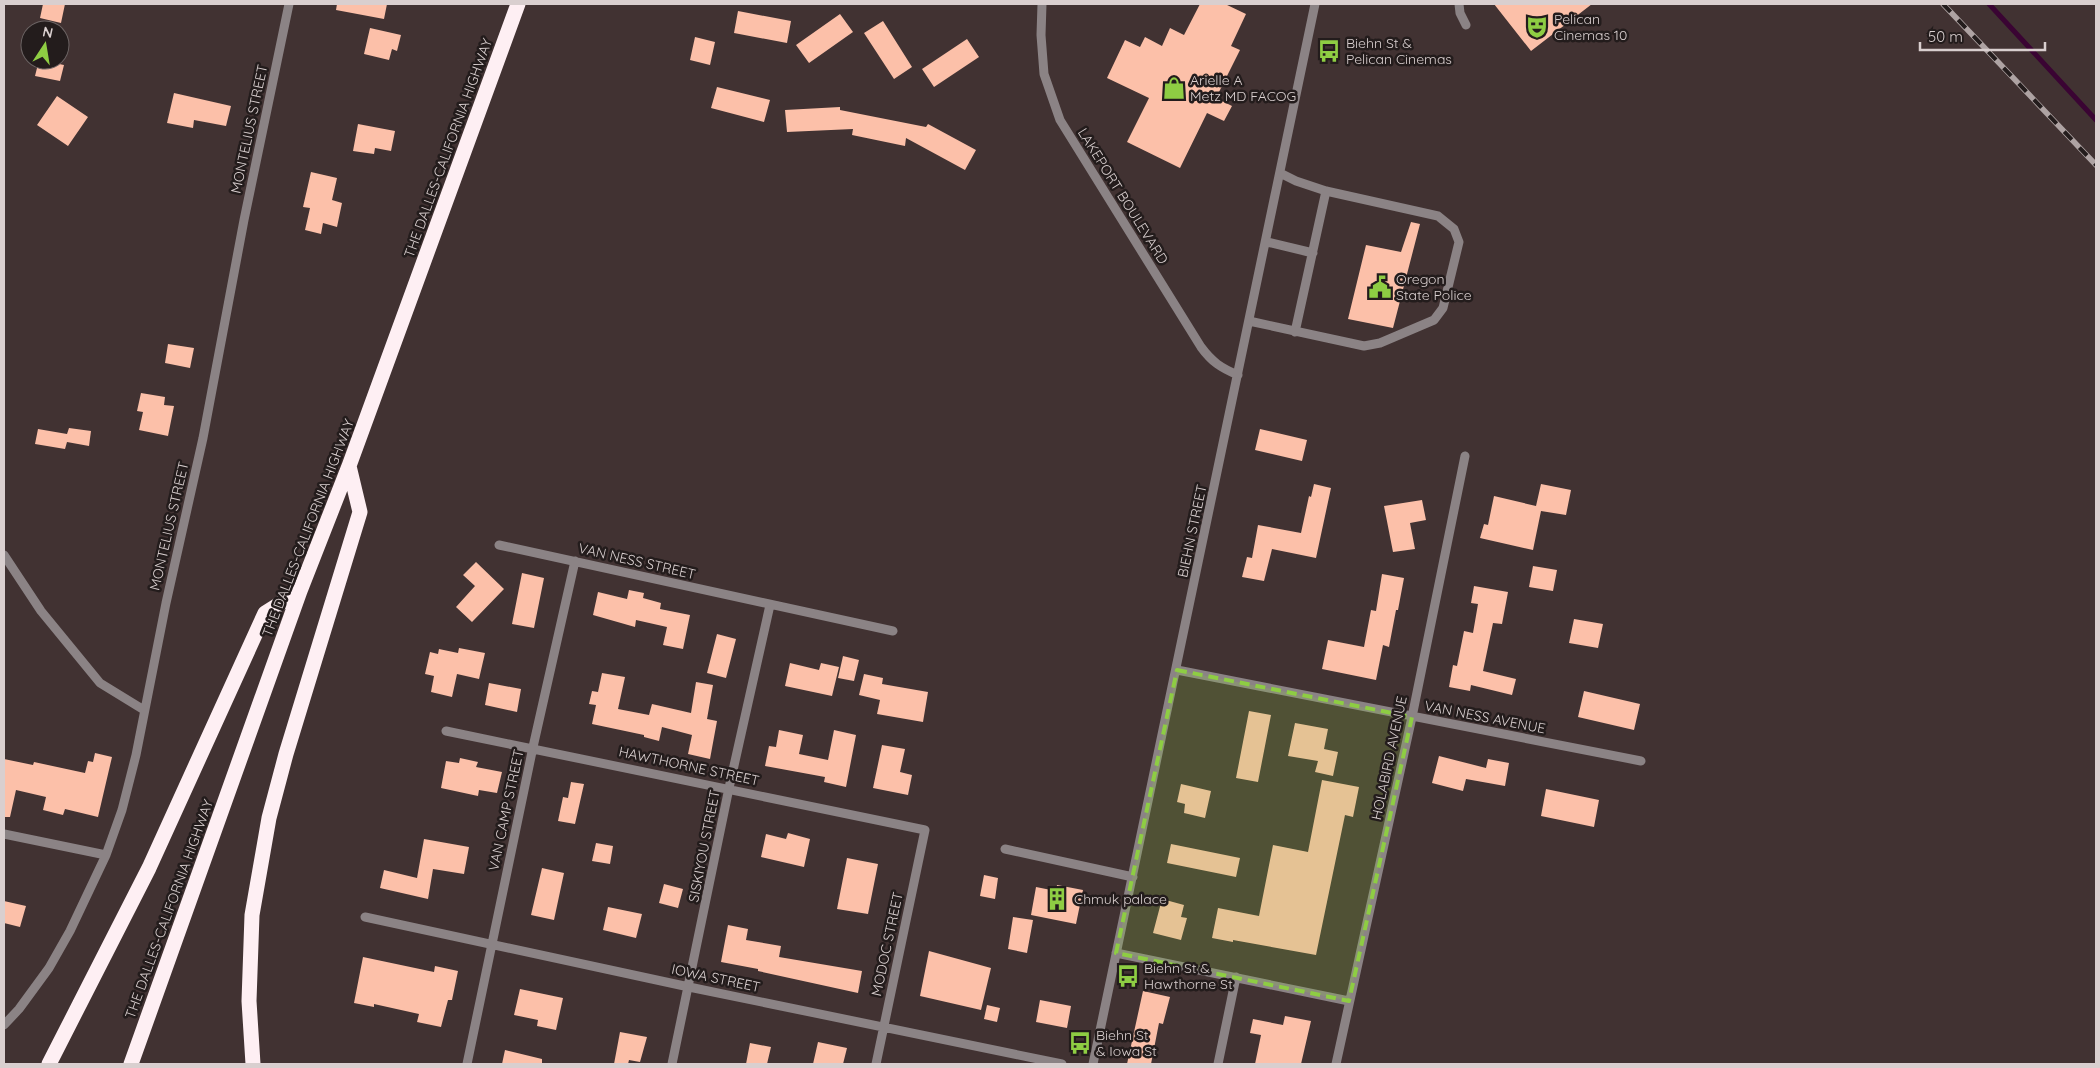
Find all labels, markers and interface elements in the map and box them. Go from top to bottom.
place label: Pelican Cinemas 10 [1554,10,1627,44]
theatre icon: Pelican Cinemas 10 [1524,14,1550,40]
north arrow [20,20,70,70]
scale bar [1920,20,2045,52]
text: N [41,22,55,42]
text: 50 m [1928,27,1963,46]
place label: Biehn St & Pelican Cinemas [1346,34,1452,68]
street label: THE DALLES-CALIFORNIA HIGHWAY [400,36,496,260]
bus stop icon: Biehn St & Pelican Cinemas [1316,38,1342,64]
street label: MONTELIUS STREET [227,63,271,195]
place label: Arielle A Metz MD FACOG [1190,71,1296,105]
shop icon: Arielle A Metz MD FACOG [1161,75,1187,101]
street label: LAKEPORT BOULEVARD [1074,125,1172,267]
place label: Oregon State Police [1396,270,1472,304]
public building icon: Oregon State Police [1367,274,1393,300]
street label: THE DALLES-CALIFORNIA HIGHWAY [258,416,358,640]
street label: MONTELIUS STREET [145,460,193,592]
street label: BIEHN STREET [1173,483,1211,579]
street label: VAN NESS STREET [577,539,697,583]
street label: HOLABIRD AVENUE [1367,694,1411,822]
street label: VAN NESS AVENUE [1423,696,1547,738]
street label: HAWTHORNE STREET [617,742,761,790]
street label: VAN CAMP STREET [484,748,528,872]
street label: SISKIYOU STREET [684,788,724,904]
street label: THE DALLES-CALIFORNIA HIGHWAY [121,797,217,1021]
building icon: Chmuk palace [1044,886,1070,912]
street label: MODOC STREET [867,890,907,998]
place label: Chmuk palace [1074,890,1167,908]
place label: Biehn St & Hawthorne St [1144,959,1233,993]
street label: IOWA STREET [670,960,762,996]
bus stop icon: Biehn St & Hawthorne St [1115,963,1141,989]
place label: Biehn St & Iowa St [1096,1026,1157,1060]
bus stop icon: Biehn St & Iowa St [1067,1030,1093,1056]

